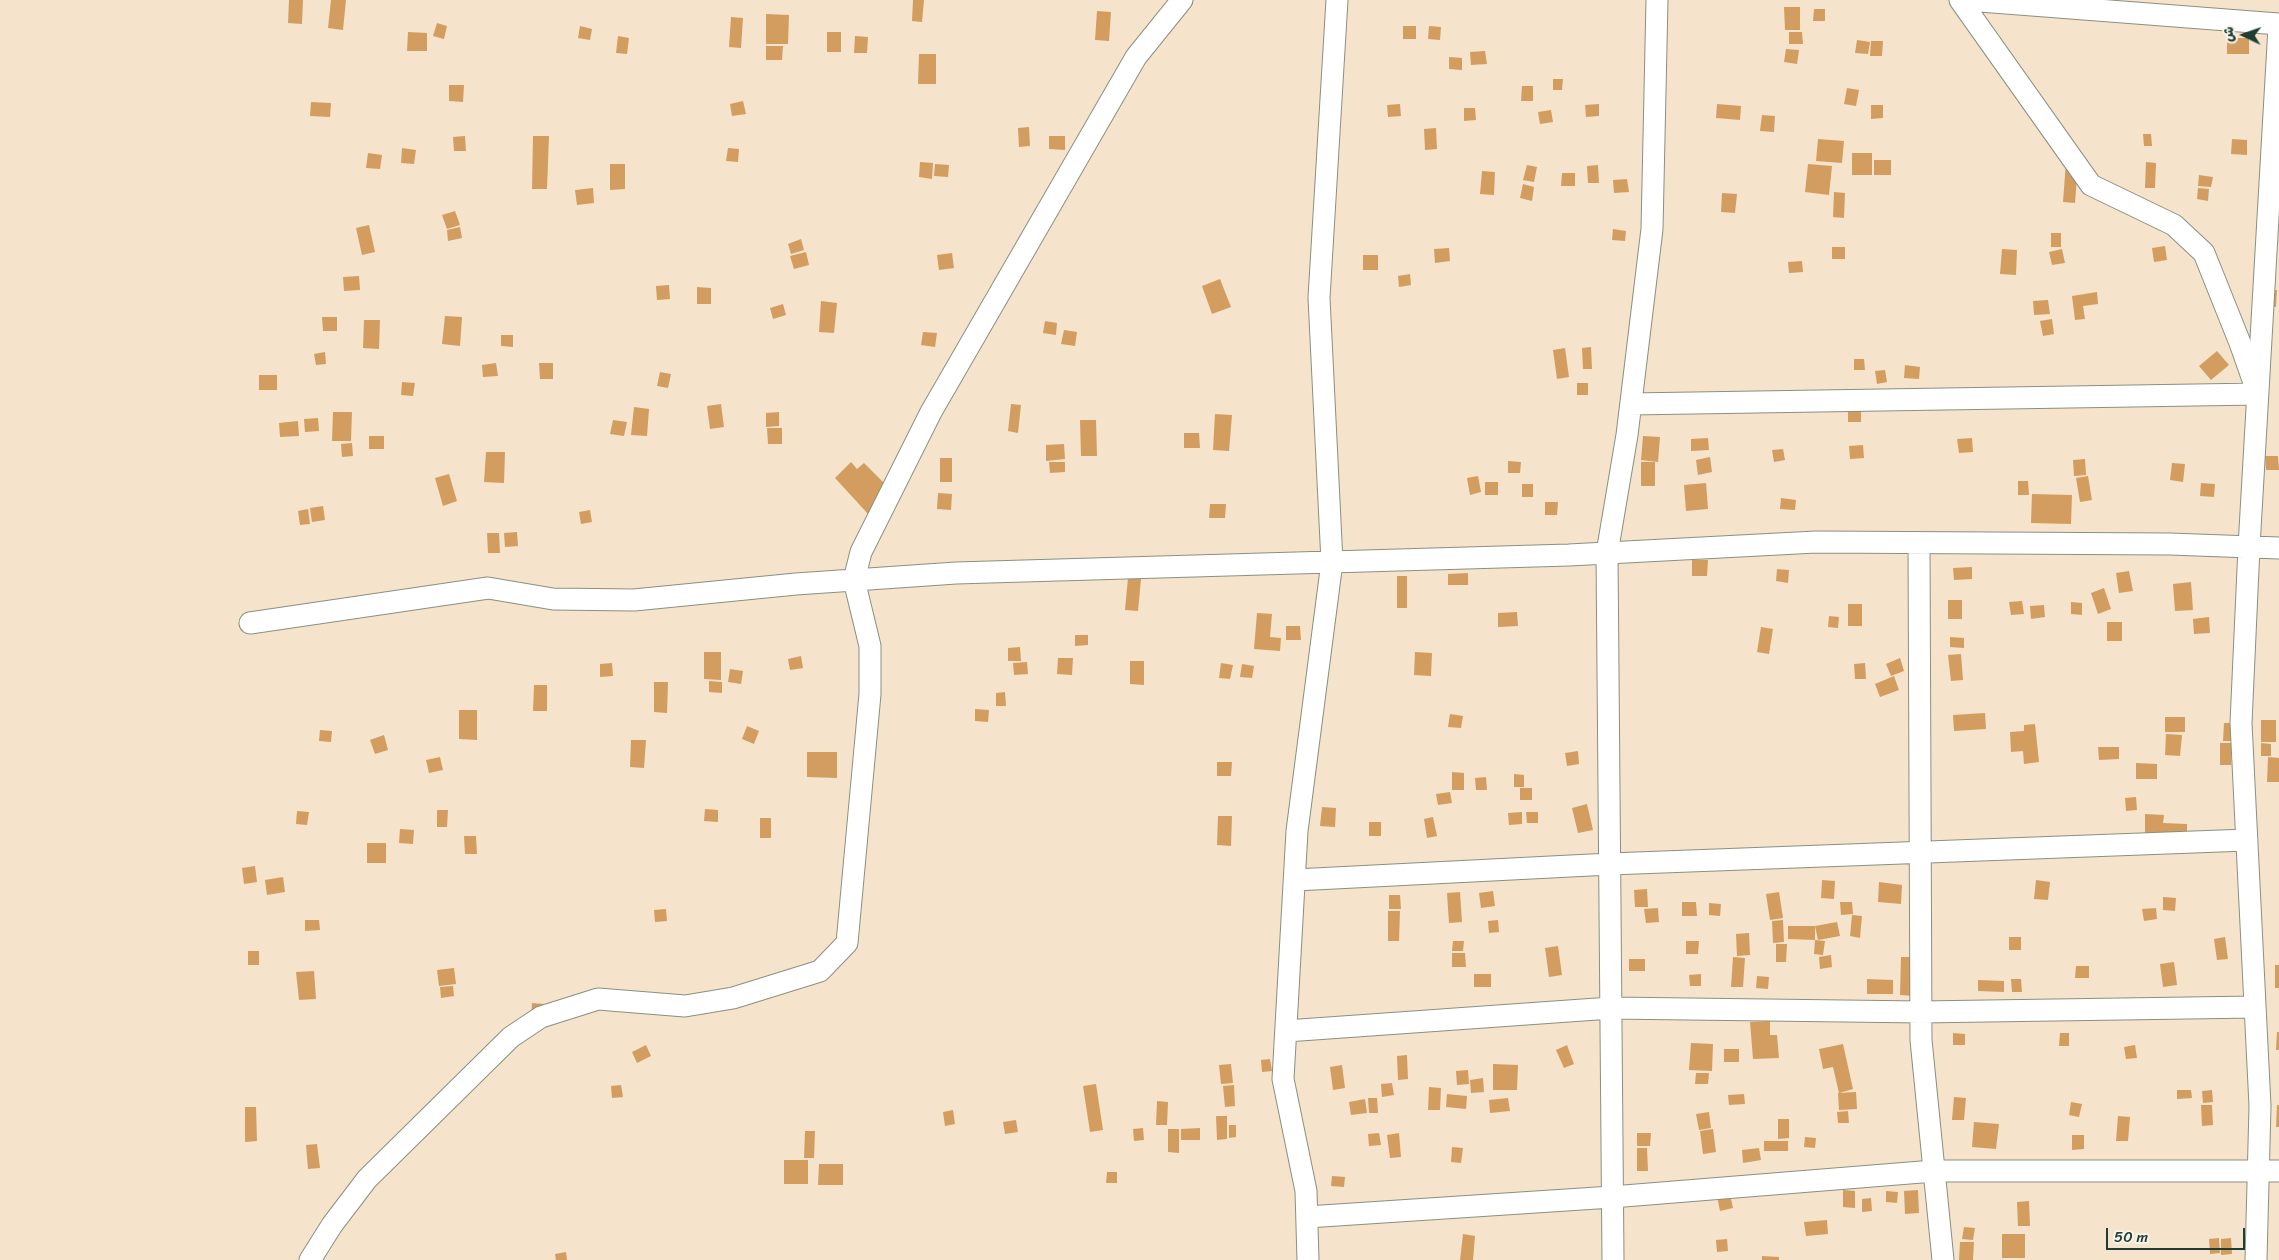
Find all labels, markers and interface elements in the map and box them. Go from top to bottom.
north arrow [2219,10,2269,60]
text: ش [2216,26,2241,43]
scale bar [2109,1218,2248,1250]
text: 50 m [2114,1224,2148,1250]

